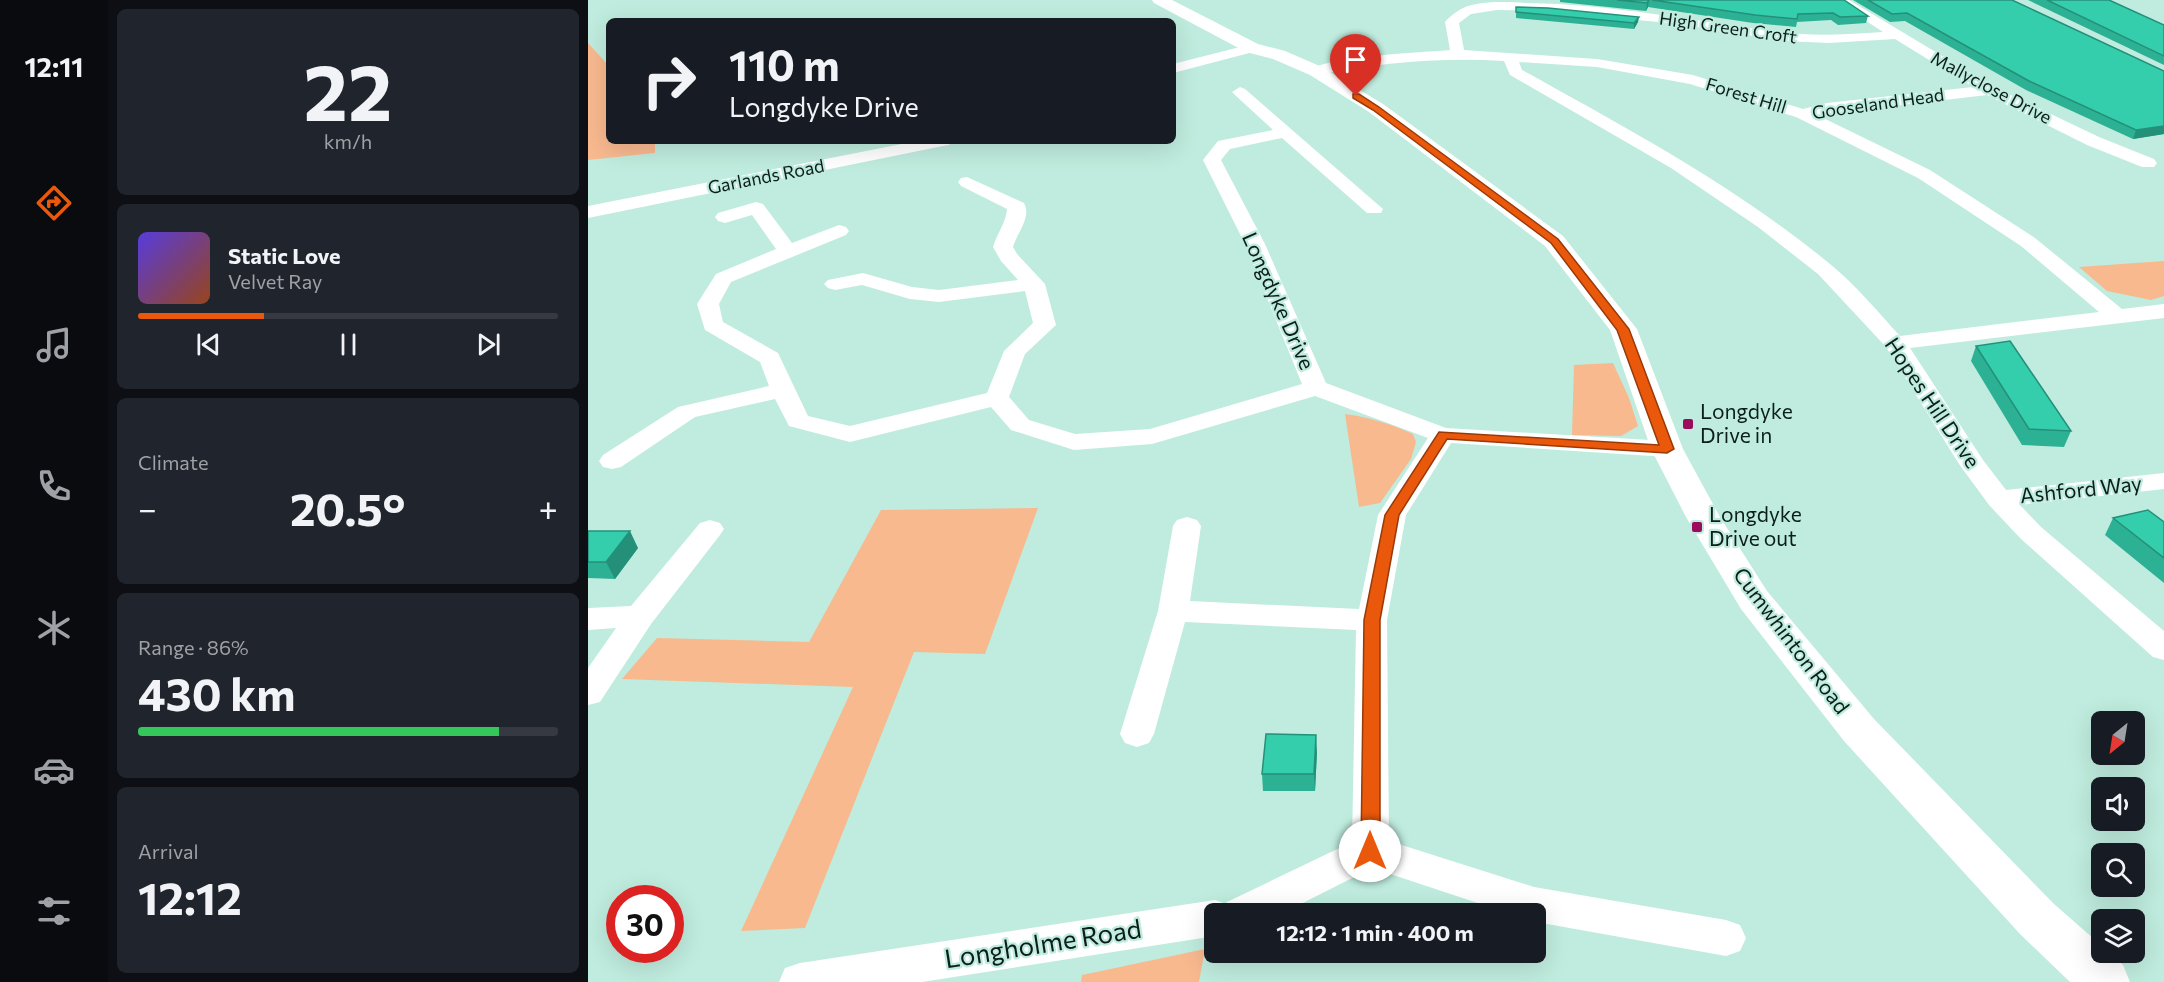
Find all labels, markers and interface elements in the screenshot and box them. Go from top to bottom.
street label: High Green Croft [1658,6,1798,48]
pin [1330,34,1381,96]
text: 110 m [729,38,840,90]
text: 22 [304,42,392,137]
icon: right [630,42,708,120]
icon: arrive [1339,43,1372,76]
street label: Mallyclose Drive [1927,46,2055,128]
text: 12:11 [24,50,84,83]
street label: Forest Hill [1703,72,1789,118]
street label: Gooseland Head [1810,83,1945,123]
text: Longdyke Drive [729,90,919,123]
text: km/h [324,129,372,153]
street label: Garlands Road [706,154,826,198]
icon: directions [33,182,75,224]
street label: Longdyke Drive [1238,228,1321,373]
text: Static Love [228,242,341,269]
text: Velvet Ray [228,269,322,293]
icon: music [33,324,75,366]
icon: previous [192,328,225,361]
icon: pause [332,328,365,361]
icon: next [472,328,505,361]
street label: Hopes Hill Drive [1880,332,1986,472]
place label: Longdyke Drive in [1700,398,1793,447]
marker: Longdyke Drive in [1681,417,1695,431]
text: Climate [138,450,208,474]
icon: phone [33,465,75,507]
street label: Ashford Way [2019,470,2143,507]
text: 20.5° [290,480,405,535]
text: − [138,487,157,528]
text: + [539,487,558,528]
place label: Longdyke Drive out [1709,501,1802,550]
marker: Longdyke Drive out [1690,520,1704,534]
street label: Cumwhinton Road [1729,562,1855,718]
icon: climate [33,607,75,649]
text: Range · 86% [138,635,249,659]
text: 430 km [138,665,295,720]
north arrow [2091,711,2145,765]
map controls [2091,711,2145,963]
icon: car [33,749,75,791]
button: sound [2091,777,2145,831]
position arrow [1338,819,1402,883]
text: Arrival [138,839,199,863]
button: search [2091,843,2145,897]
text: 12:12 [138,869,242,924]
speed limit sign: 30 [606,885,684,963]
icon: filters [33,890,75,932]
button: layers [2091,909,2145,963]
street label: Longholme Road [942,912,1143,973]
text: 12:12 · 1 min · 400 m [1276,919,1474,946]

